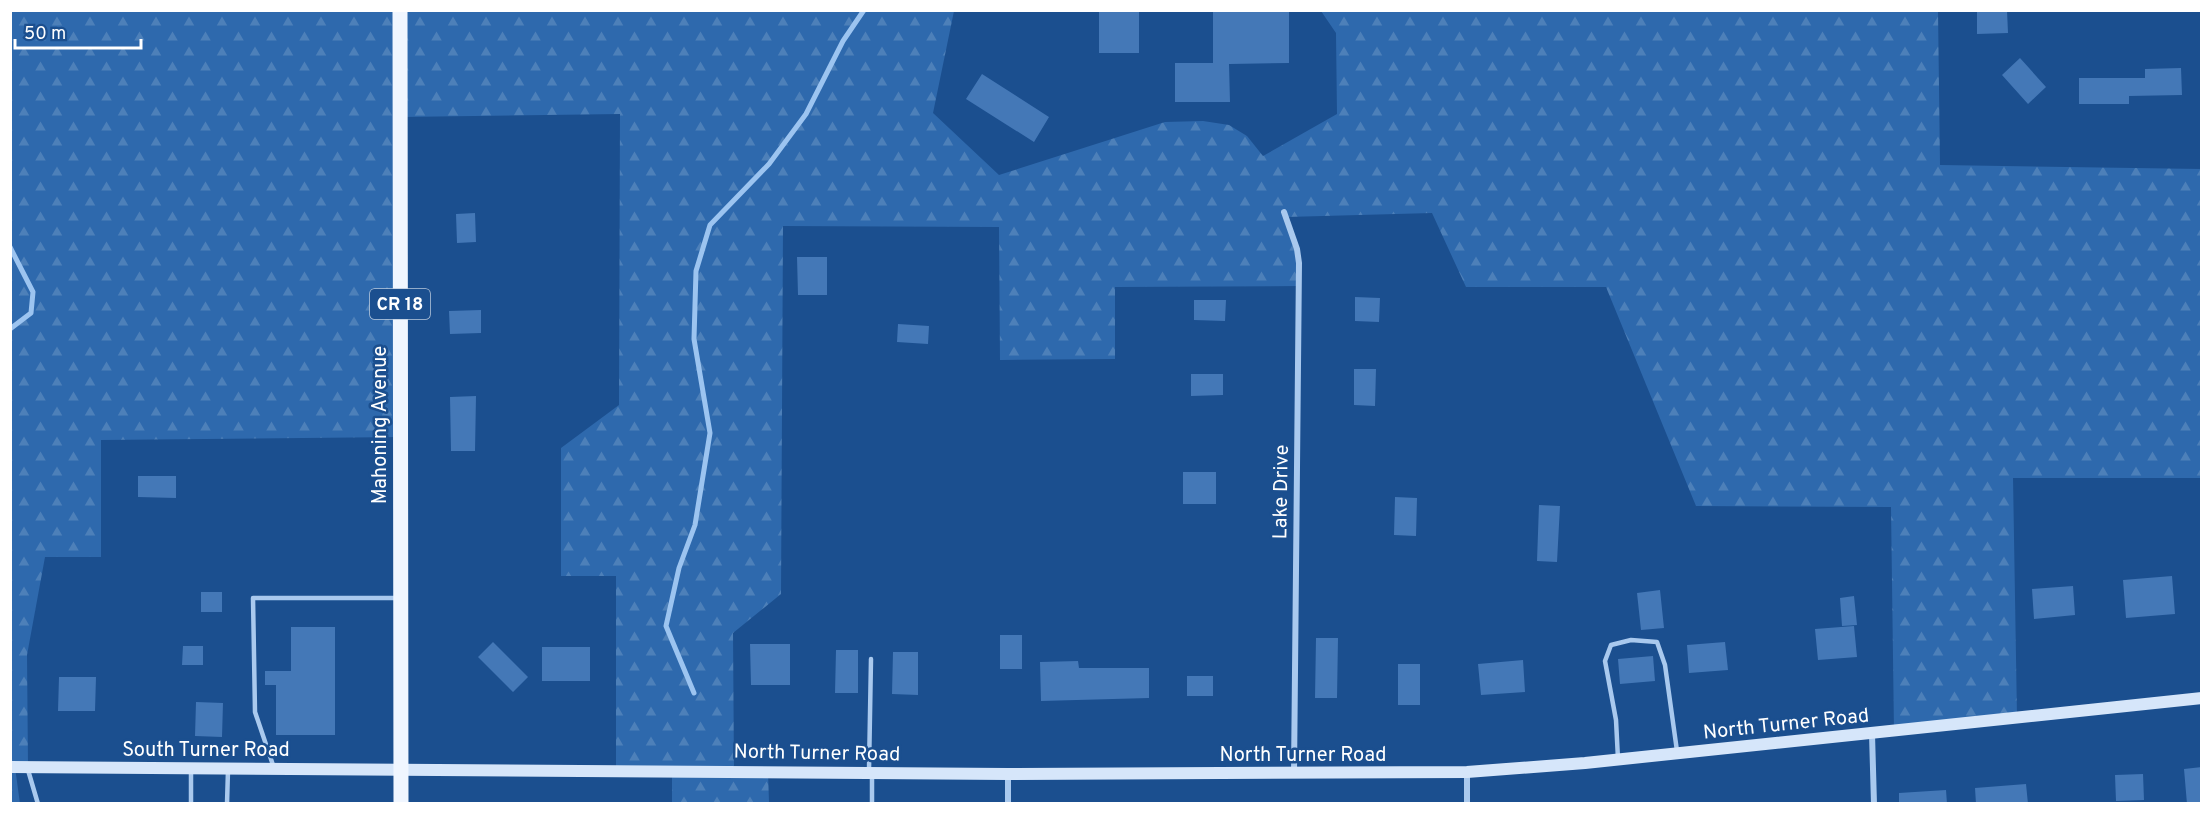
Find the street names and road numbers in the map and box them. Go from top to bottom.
road number: CR 18 [370,289,430,319]
street label: Mahoning Avenue [368,346,394,504]
street label: Lake Drive [1268,445,1296,540]
street label: North Turner Road [1702,703,1871,747]
street label: South Turner Road [122,738,290,764]
street label: North Turner Road [733,740,901,768]
street label: North Turner Road [1220,743,1386,769]

